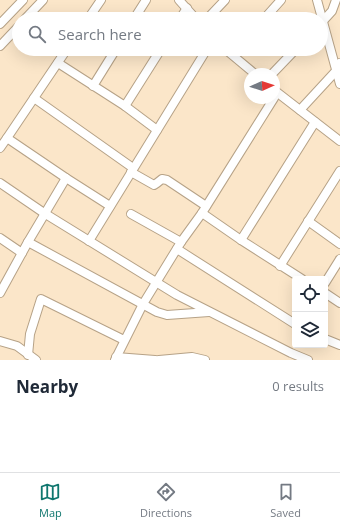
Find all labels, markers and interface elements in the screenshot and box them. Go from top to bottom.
search box [12,12,328,56]
icon: search [26,23,48,45]
text: Search here [58,24,142,44]
north arrow [244,68,280,104]
map controls [292,276,328,348]
button: locate [292,276,328,312]
button: layers [292,312,328,348]
text: Nearby [16,375,78,398]
text: 0 results [272,377,324,395]
tab: Map [39,481,62,520]
tab: Directions [140,481,192,520]
tab: Saved [270,481,301,520]

